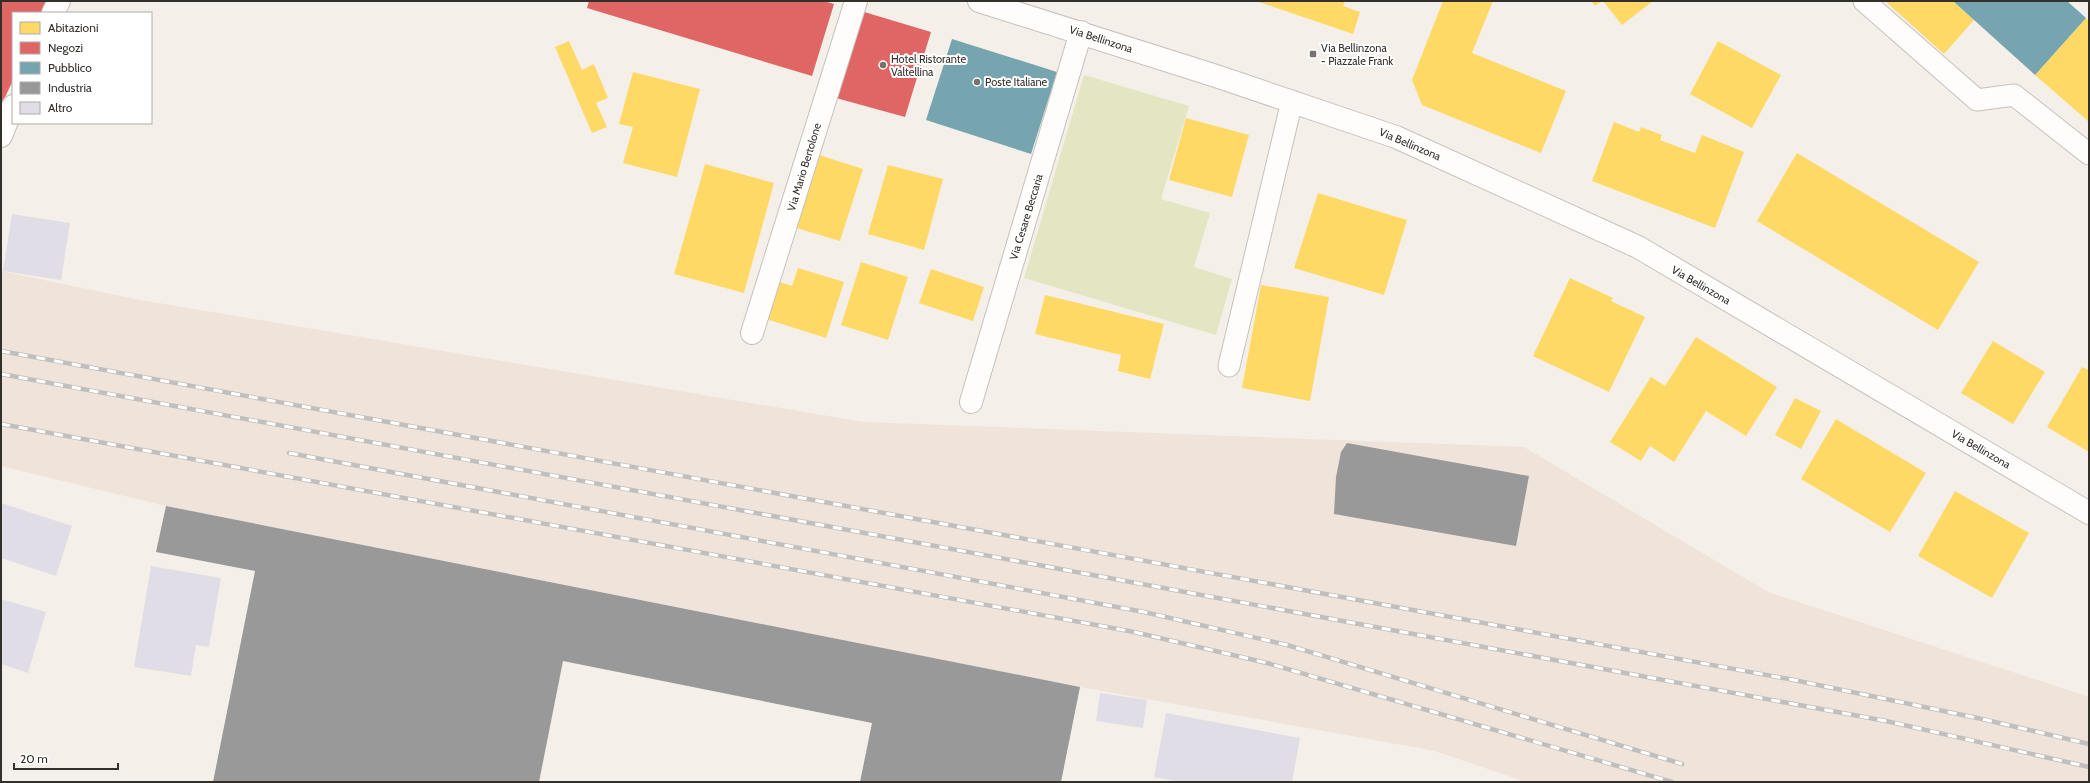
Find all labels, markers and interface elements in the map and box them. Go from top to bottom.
legend [12,12,152,124]
text: Abitazioni [48,20,98,35]
street label: Via Bellinzona [1068,22,1135,56]
text: Negozi [48,40,83,55]
place label: Via Bellinzona - Piazzale Frank [1321,41,1393,68]
marker: Via Bellinzona - Piazzale Frank [1308,49,1318,59]
place label: Hotel Ristorante Valtellina [891,52,967,79]
text: Pubblico [48,60,92,75]
marker: Hotel Ristorante Valtellina [878,60,888,70]
place label: Poste Italiane [985,75,1048,89]
marker: Poste Italiane [972,77,982,87]
text: Industria [48,80,92,95]
text: Altro [48,100,73,115]
street label: Via Mario Bertolone [784,121,824,213]
street label: Via Bellinzona [1377,125,1444,164]
street label: Via Cesare Beccaria [1006,172,1046,262]
street label: Via Bellinzona [1669,263,1734,308]
street label: Via Bellinzona [1949,427,2014,472]
scale bar [14,745,118,771]
text: 20 m [20,751,48,766]

